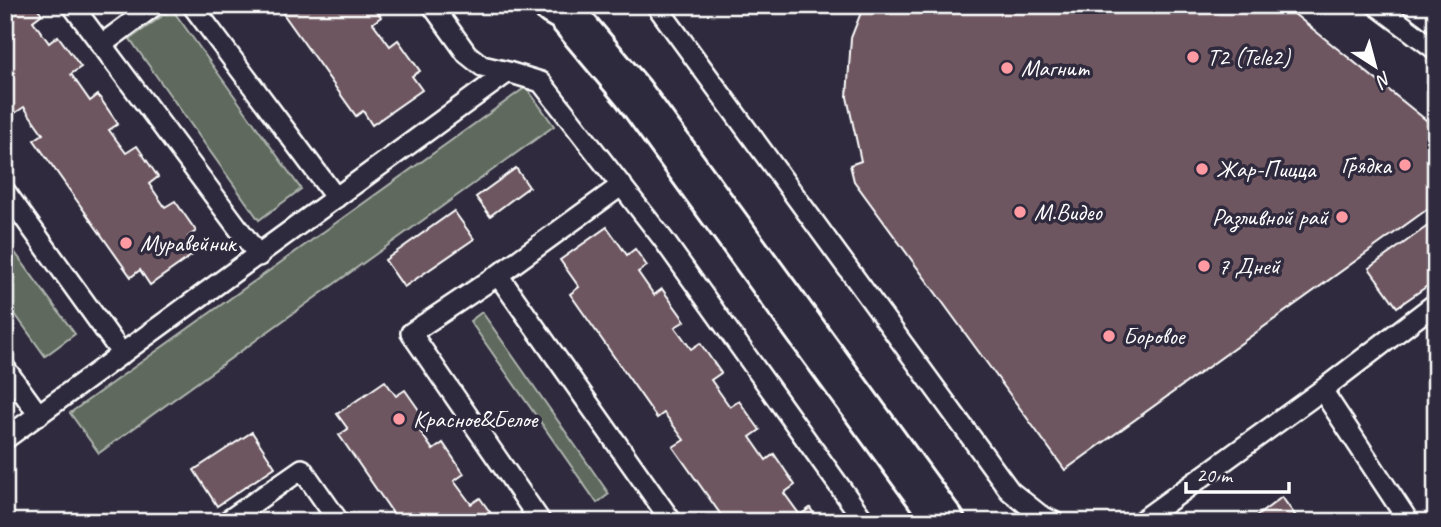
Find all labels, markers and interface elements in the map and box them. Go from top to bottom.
north arrow [1340,32,1410,102]
place label: T2 (Tele2) [1207,42,1291,72]
marker: T2 (Tele2) [1185,49,1201,65]
place label: Магнит [1021,53,1090,83]
marker: Магнит [999,60,1015,76]
text: N [1370,66,1396,94]
place label: Грядка [1341,150,1392,180]
place label: Жар-Пицца [1216,154,1317,184]
marker: Грядка [1397,157,1413,173]
marker: Жар-Пицца [1194,161,1210,177]
place label: М.Видео [1034,197,1103,227]
place label: Разливной рай [1212,202,1330,233]
marker: М.Видео [1012,204,1028,220]
marker: Разливной рай [1334,209,1350,225]
place label: Муравейник [140,228,238,258]
marker: Муравейник [118,235,134,251]
place label: 7 Дней [1218,251,1282,281]
marker: 7 Дней [1196,258,1212,274]
place label: Боровое [1123,321,1187,351]
marker: Боровое [1101,328,1117,344]
place label: Красное&Белое [413,404,539,434]
marker: Красное&Белое [391,411,407,427]
scale bar [1186,450,1289,494]
text: 20 m [1196,462,1234,488]

